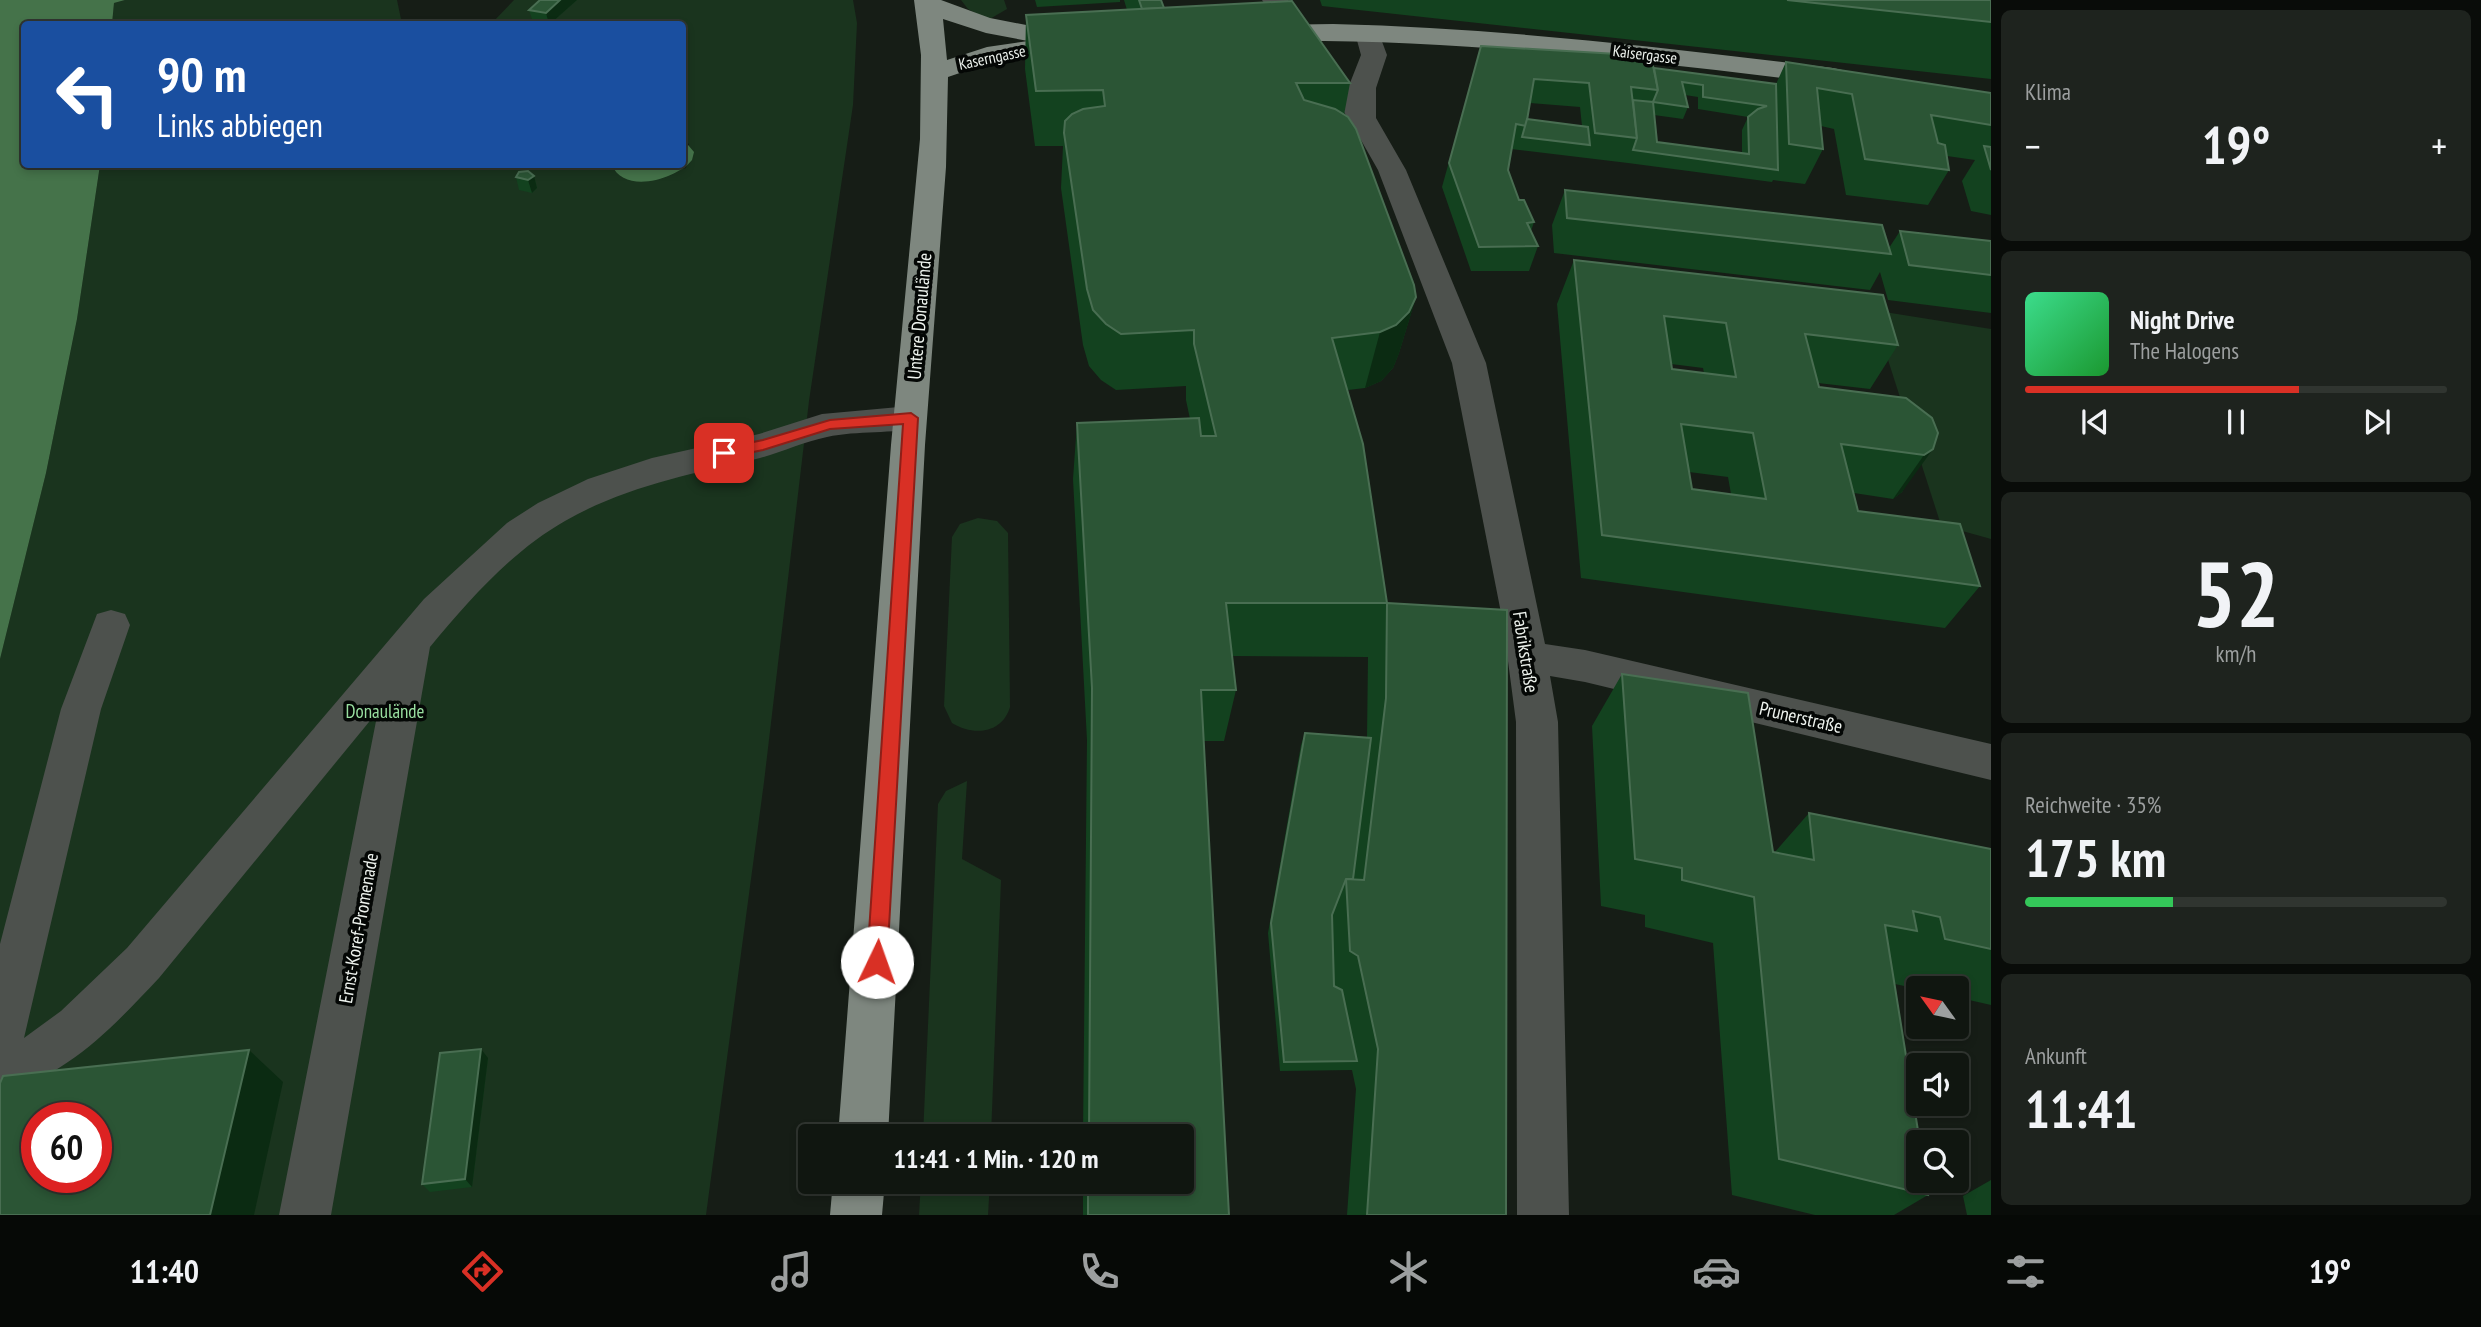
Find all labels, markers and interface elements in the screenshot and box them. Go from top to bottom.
street label: Kaserngasse [957,40,1027,74]
street label: Kaisergasse [1612,40,1678,68]
text: 90 m [157,42,246,106]
icon: left [42,49,133,140]
text: Klima [2025,77,2071,106]
text: Links abbiegen [157,104,323,146]
text: 19° [2202,111,2270,178]
text: − [2025,121,2041,170]
text: + [2431,121,2447,170]
street label: Untere Donaulände [902,252,937,380]
text: Night Drive [2130,303,2235,336]
text: The Halogens [2130,336,2239,365]
icon: previous [2076,403,2114,441]
icon: pause [2217,403,2255,441]
icon: next [2358,403,2396,441]
pin [694,423,754,483]
icon: arrive [705,434,743,472]
text: 52 [2193,534,2280,652]
street label: Fabrikstraße [1508,610,1544,695]
text: km/h [2216,639,2256,668]
street label: Prunerstraße [1757,696,1845,738]
park label: Donaulände [346,699,425,723]
text: Reichweite · 35% [2025,790,2161,819]
text: 175 km [2025,824,2166,891]
street label: Ernst-Koref-Promenade [333,851,383,1005]
position arrow [840,925,914,999]
north arrow [1906,976,1969,1040]
map controls [1906,976,1969,1193]
text: Ankunft [2025,1041,2087,1070]
button: sound [1906,1053,1969,1116]
text: 11:41 [2025,1075,2137,1142]
speed limit sign: 60 [21,1102,112,1193]
button: search [1906,1130,1969,1193]
text: 11:41 · 1 Min. · 120 m [894,1142,1098,1175]
icon: directions [458,1247,507,1296]
icon: music [767,1247,816,1296]
icon: phone [1075,1247,1124,1296]
icon: climate [1384,1247,1433,1296]
icon: car [1692,1247,1741,1296]
icon: filters [2001,1247,2050,1296]
text: 11:40 [130,1250,199,1292]
text: 19° [2309,1250,2351,1292]

